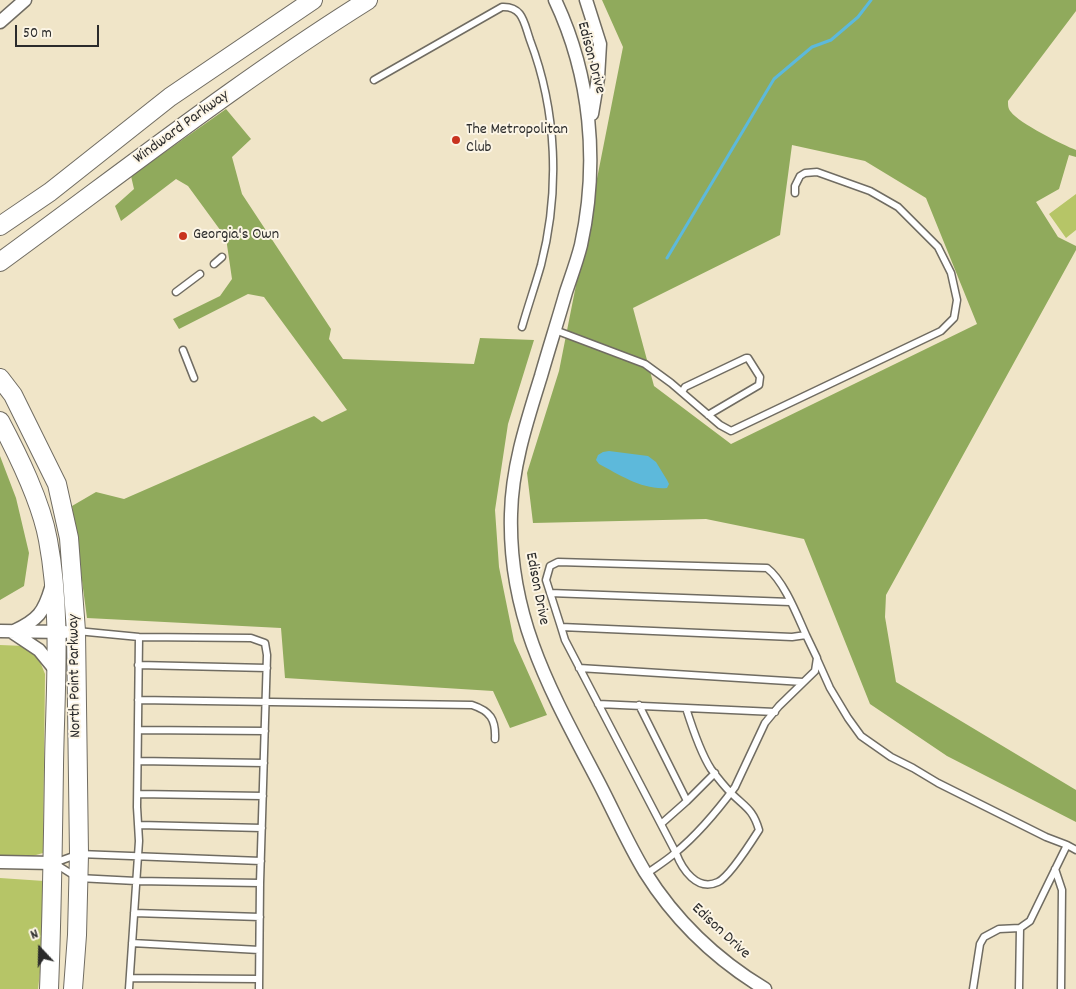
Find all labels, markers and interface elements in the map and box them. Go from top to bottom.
scale bar [18,15,101,47]
street label: Edison Drive [571,20,609,96]
text: 50 m [23,23,52,45]
street label: Windward Parkway [130,87,234,169]
place label: The Metropolitan Club [466,121,568,159]
marker: The Metropolitan Club [450,134,462,146]
place label: Georgia's Own [193,226,279,246]
marker: Georgia's Own [177,230,189,242]
street label: Edison Drive [520,551,552,627]
street label: North Point Parkway [65,614,87,738]
street label: Edison Drive [687,900,753,964]
north arrow [15,924,65,974]
text: N [28,924,41,946]

